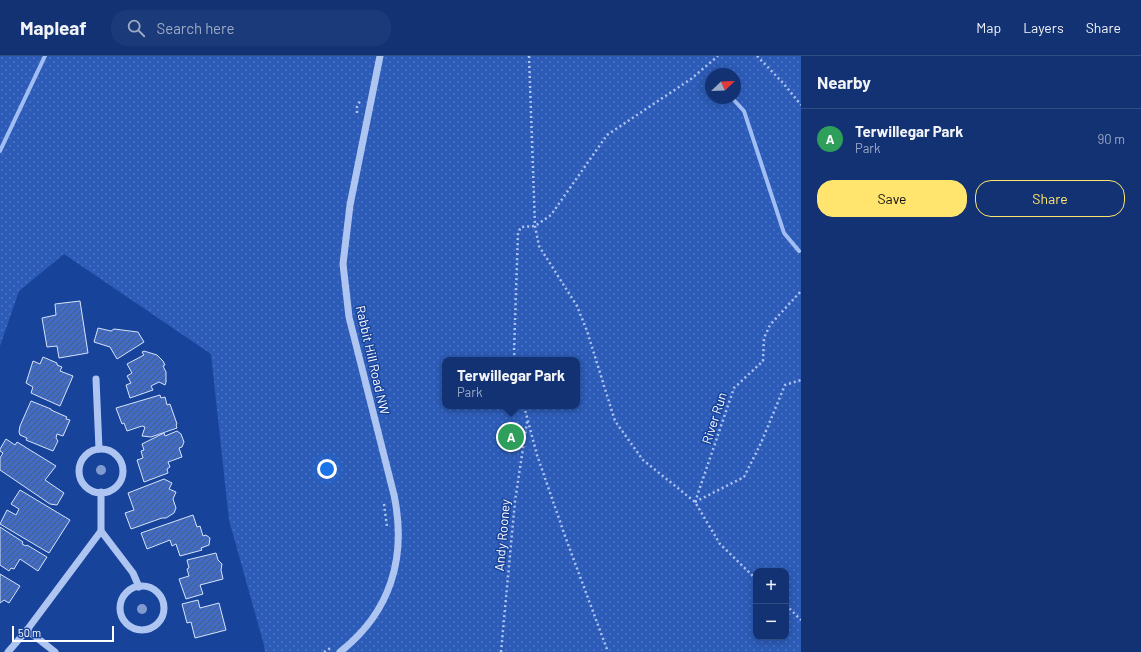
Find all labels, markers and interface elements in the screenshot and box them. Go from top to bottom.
search box [111,10,391,46]
text: Mapleaf [20,16,87,39]
icon: search [125,17,147,39]
text: Search here [157,19,235,37]
text: Map [976,19,1001,36]
text: Layers [1023,19,1064,36]
text: Share [1086,19,1121,36]
north arrow [705,68,741,104]
text: Nearby [817,72,871,92]
text: Terwillegar Park [855,122,963,140]
text: A [826,131,834,147]
text: 90 m [1098,131,1125,147]
text: Park [855,140,881,156]
button: Save [817,180,967,217]
button: Share [975,180,1125,217]
street label: Rabbit Hill Road NW [353,304,393,417]
popup [442,357,580,409]
text: Terwillegar Park [457,366,565,384]
text: Park [457,384,482,400]
street label: River Run [698,390,730,446]
pin: A [498,422,524,452]
your location [317,459,337,479]
street label: Andy Rooney [491,498,513,572]
map controls [753,568,789,640]
button: + [753,568,789,604]
button: − [753,604,789,640]
scale bar [12,624,114,643]
text: 50 m [18,626,41,639]

